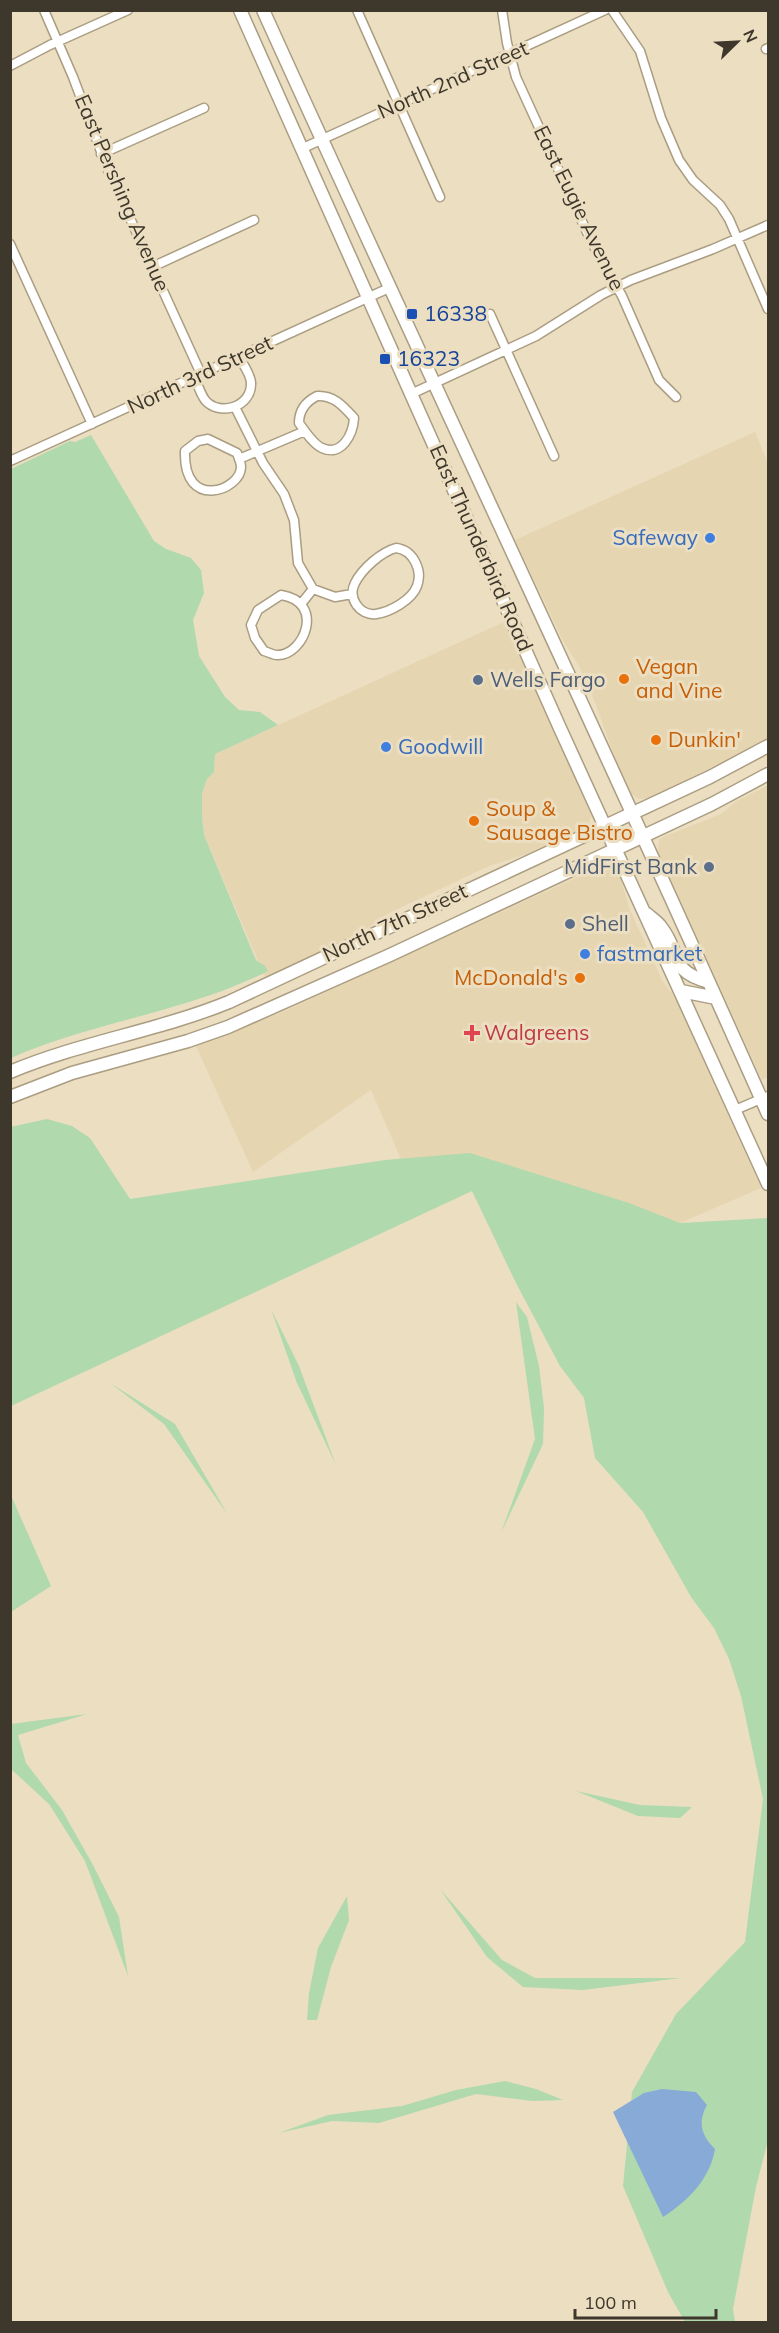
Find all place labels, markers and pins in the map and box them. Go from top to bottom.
place label: 16338 [424,300,487,326]
marker: 16338 [405,307,419,321]
place label: 16323 [397,345,460,371]
marker: 16323 [378,352,392,366]
place label: Safeway [613,524,698,550]
marker: Safeway [703,531,717,545]
place label: Vegan and Vine [636,653,722,703]
place label: Wells Fargo [490,666,606,692]
marker: Vegan and Vine [617,672,631,686]
marker: Wells Fargo [471,673,485,687]
place label: Dunkin' [668,726,741,752]
place label: Goodwill [398,733,483,759]
marker: Dunkin' [649,733,663,747]
marker: Goodwill [379,740,393,754]
place label: Soup & Sausage Bistro [486,795,633,845]
marker: Soup & Sausage Bistro [467,814,481,828]
place label: MidFirst Bank [564,853,697,879]
marker: MidFirst Bank [702,860,716,874]
place label: Shell [582,910,629,936]
marker: Shell [563,917,577,931]
place label: fastmarket [597,940,702,966]
marker: fastmarket [578,947,592,961]
place label: McDonald's [454,964,568,990]
marker: McDonald's [573,971,587,985]
place label: Walgreens [484,1019,589,1045]
marker: Walgreens [465,1026,479,1040]

